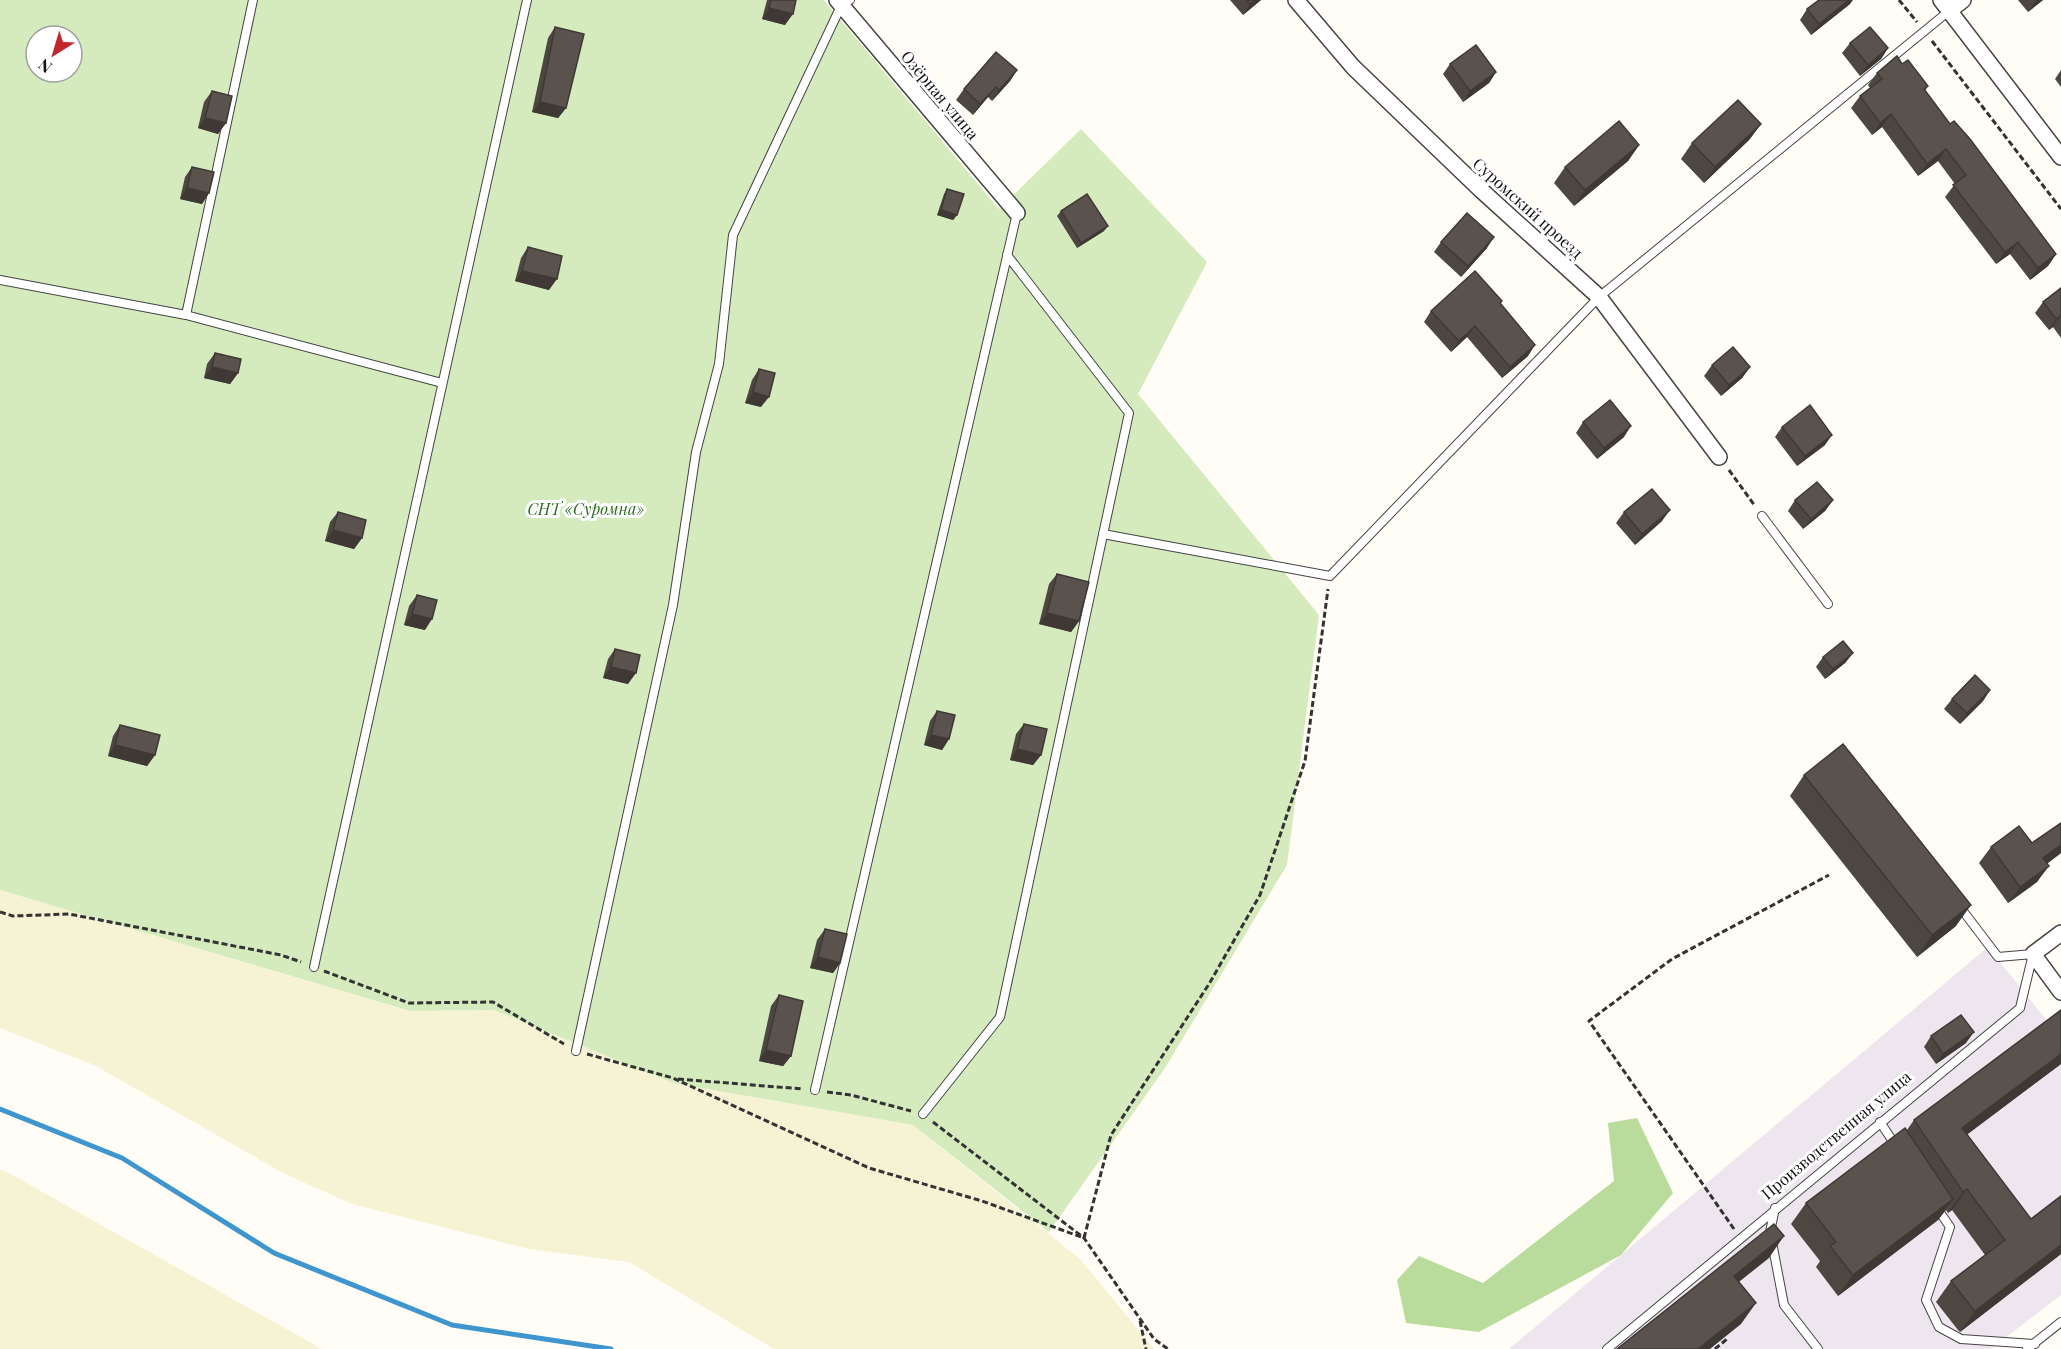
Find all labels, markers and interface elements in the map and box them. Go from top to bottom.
north arrow [24,24,84,84]
street label: Озёрная улица [897,46,984,144]
text: N [33,54,56,78]
street label: Суромский проезд [1469,153,1588,263]
park label: СНТ «Суромна» [527,498,645,519]
street label: Производственная улица [1756,1066,1915,1203]

